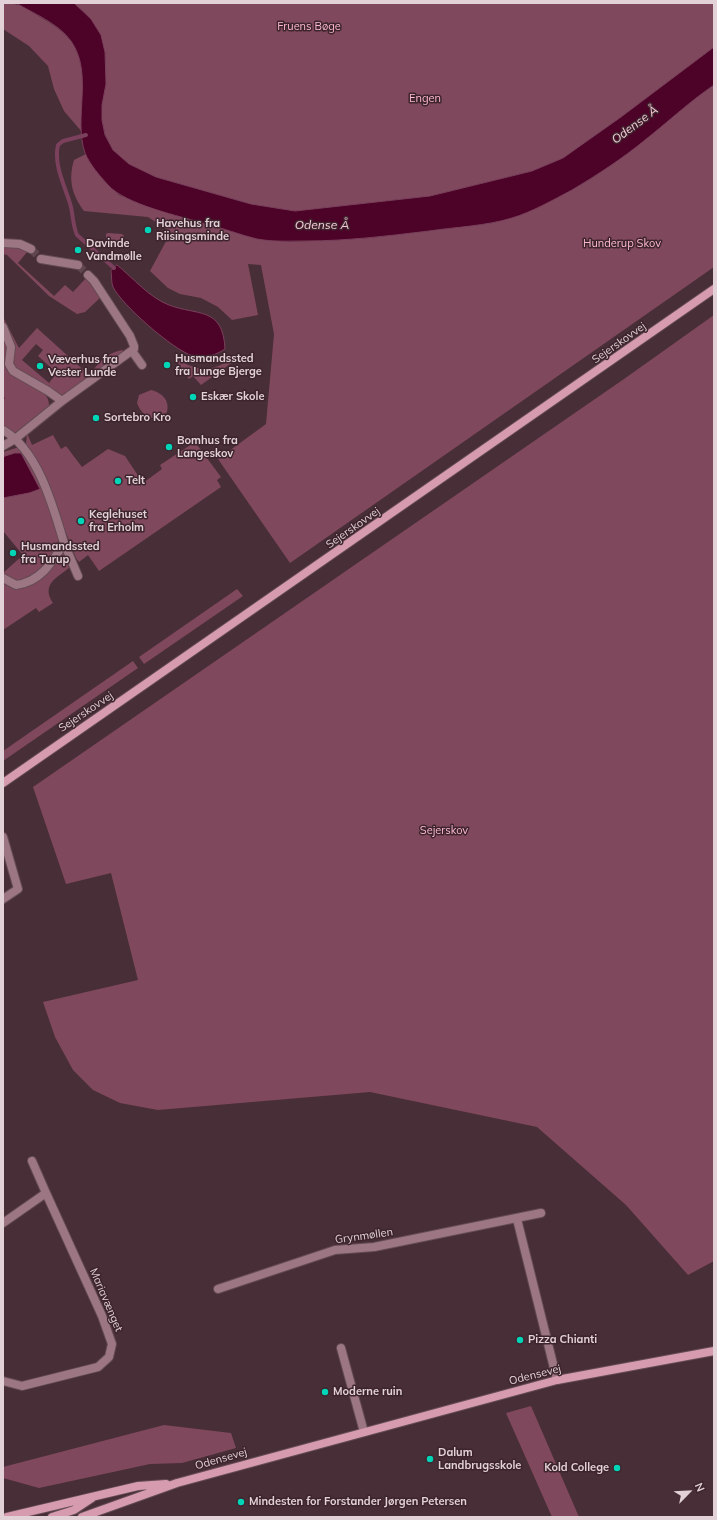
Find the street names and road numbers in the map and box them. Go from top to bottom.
street label: Sejerskovvej [589,320,649,366]
street label: Sejerskovvej [323,505,383,551]
street label: Sejerskovvej [56,689,116,735]
street label: Grynmøllen [334,1225,394,1247]
street label: Mariavænget [87,1266,125,1334]
street label: Odensevej [508,1362,562,1388]
street label: Odensevej [194,1445,248,1473]

